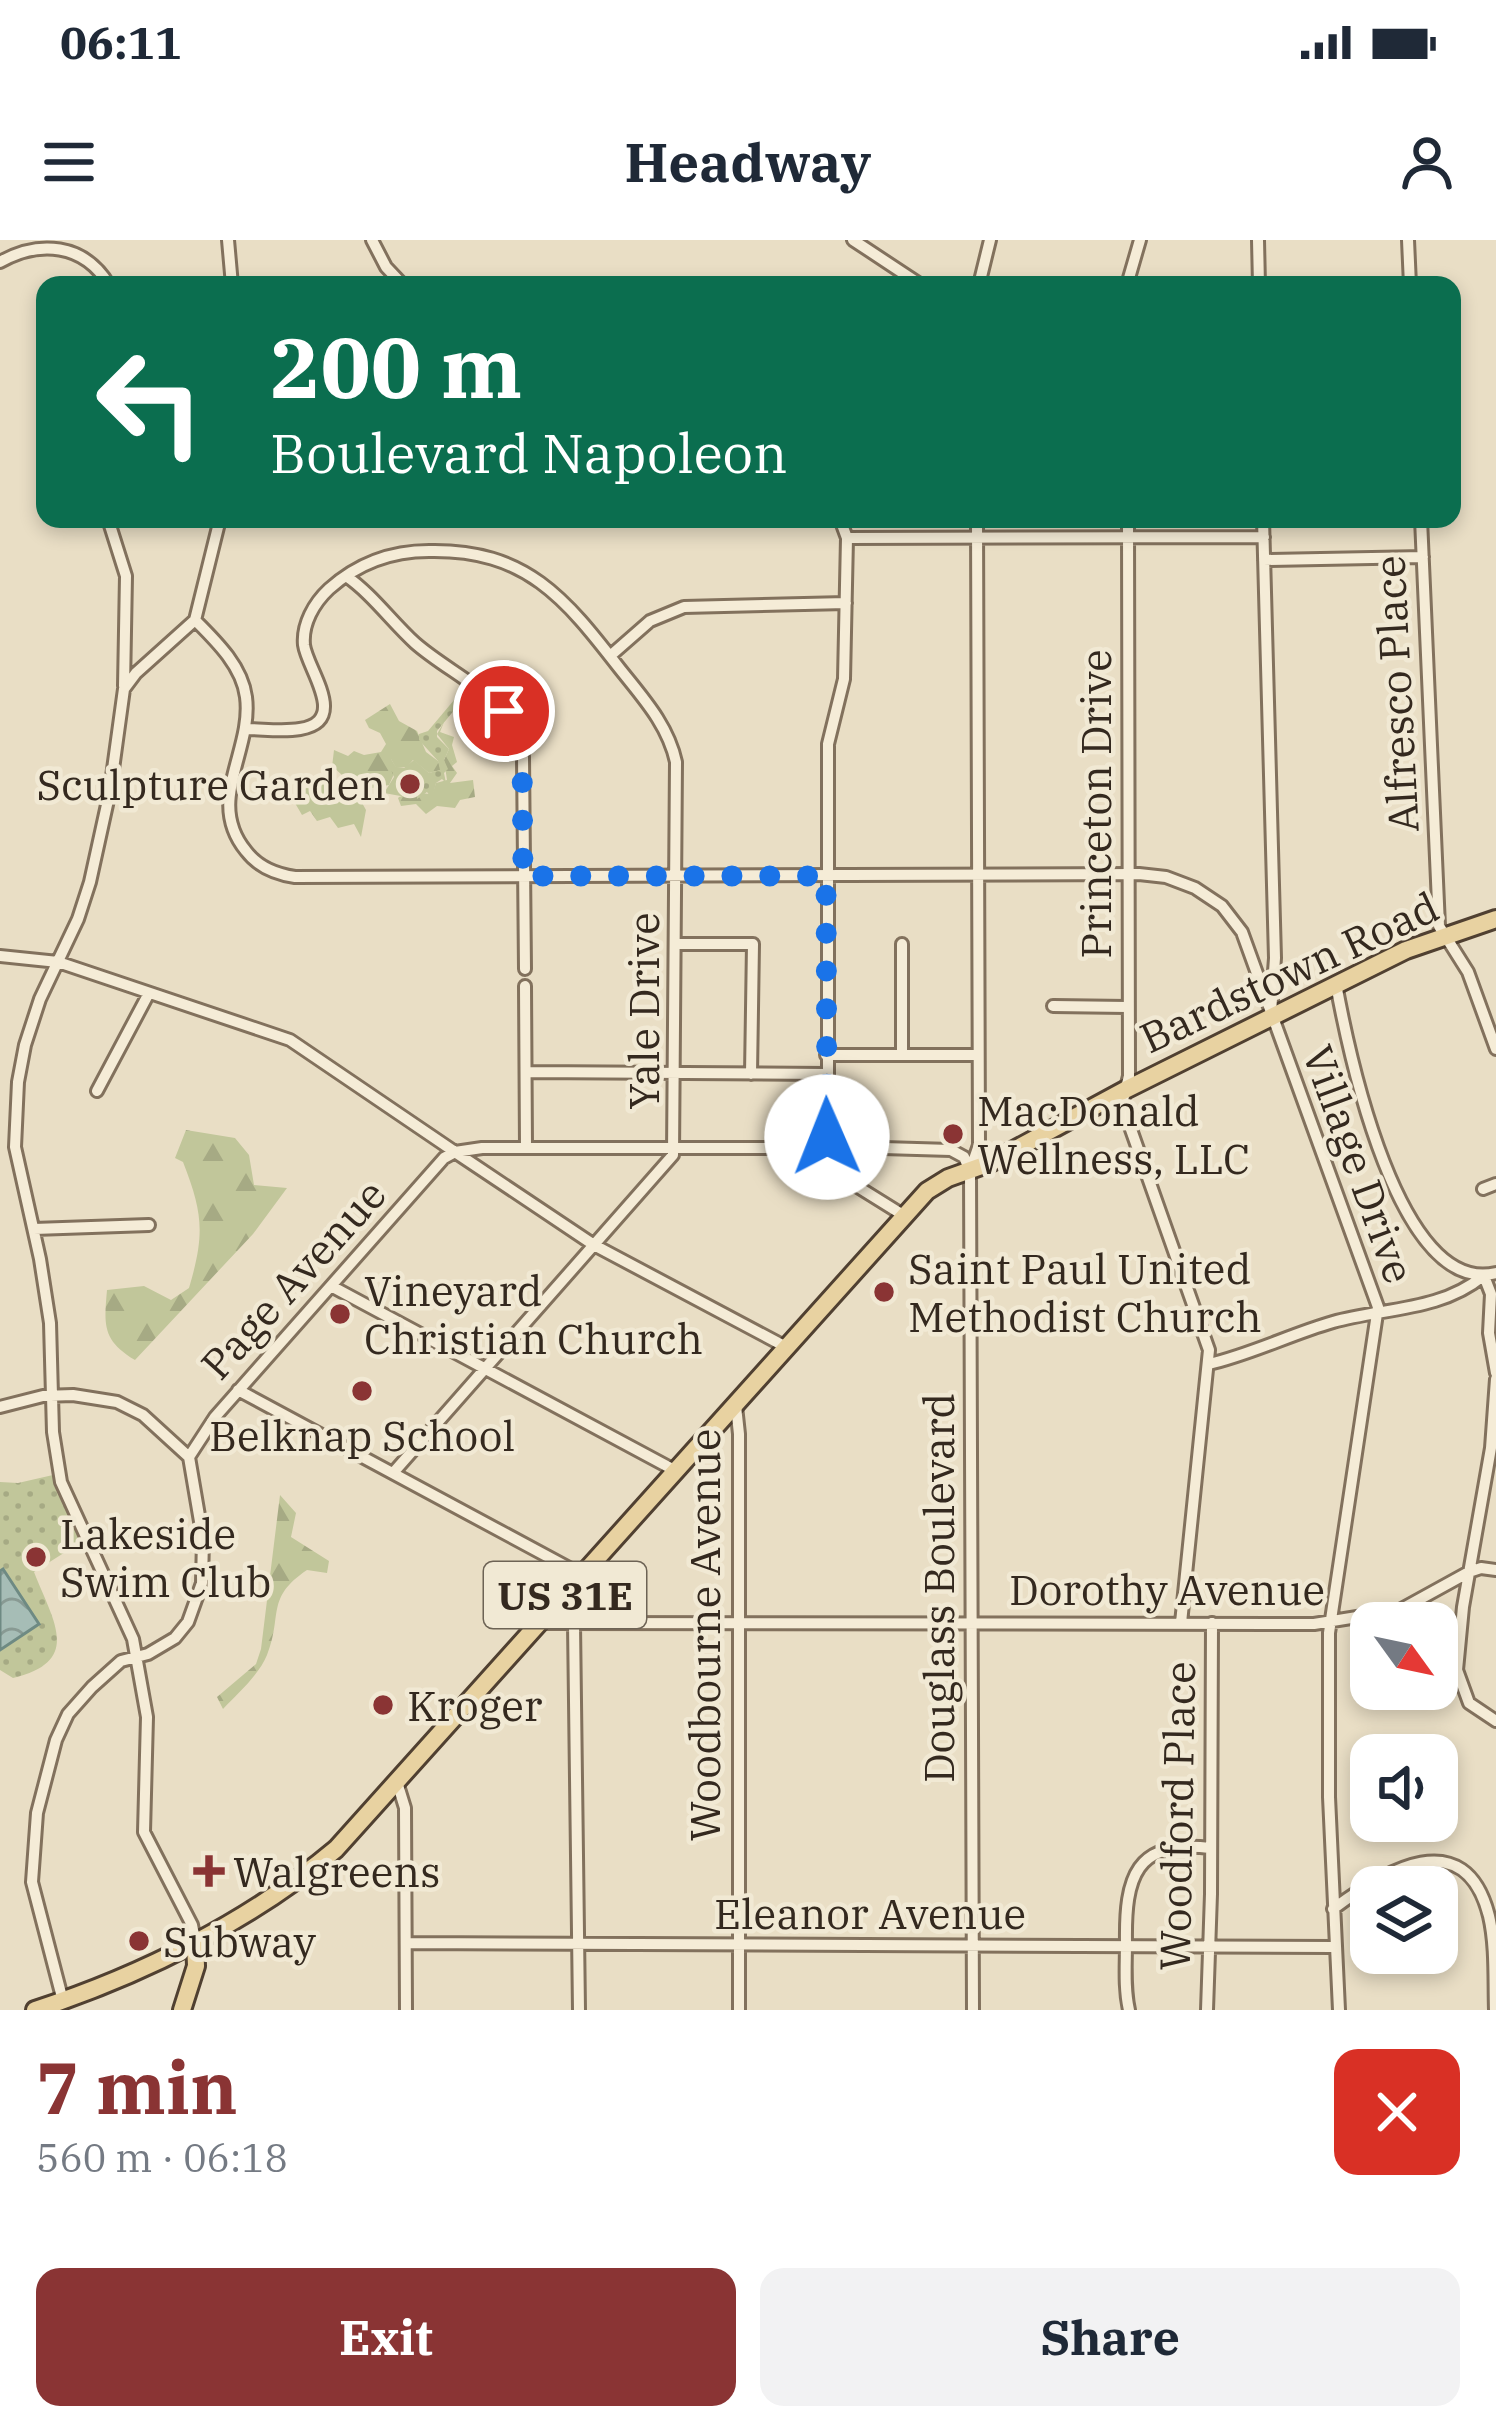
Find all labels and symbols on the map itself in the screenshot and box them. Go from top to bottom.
street label: Alfresco Place [1361,554,1431,834]
street label: Princeton Drive [1068,649,1123,959]
pin [453,660,555,762]
place label: Sculpture Garden [36,757,386,812]
marker: Sculpture Garden [397,771,423,797]
street label: Bardstown Road [1131,879,1447,1065]
street label: Yale Drive [616,912,671,1110]
street label: Village Drive [1291,1038,1427,1290]
position arrow [764,1074,890,1200]
place label: MacDonald Wellness, LLC [977,1083,1250,1186]
marker: MacDonald Wellness, LLC [940,1121,966,1147]
street label: Page Avenue [189,1167,397,1391]
place label: Saint Paul United Methodist Church [908,1241,1262,1344]
place label: Vineyard Christian Church [364,1263,703,1366]
marker: Saint Paul United Methodist Church [871,1279,897,1305]
marker: Vineyard Christian Church [327,1301,353,1327]
marker: Belknap School [349,1378,375,1404]
street label: Douglass Boulevard [911,1393,966,1783]
place label: Belknap School [209,1408,515,1463]
street label: Woodbourne Avenue [677,1428,732,1842]
place label: Lakeside Swim Club [60,1506,271,1609]
marker: Lakeside Swim Club [23,1544,49,1570]
road number: US 31E [484,1562,646,1628]
street label: Dorothy Avenue [1009,1562,1325,1617]
north arrow [1350,1602,1458,1710]
street label: Woodford Place [1147,1661,1207,1971]
place label: Kroger [407,1678,543,1733]
marker: Kroger [370,1692,396,1718]
place label: Walgreens [233,1844,440,1899]
marker: Walgreens [196,1858,222,1884]
street label: Eleanor Avenue [714,1886,1026,1941]
place label: Subway [163,1914,316,1969]
marker: Subway [126,1928,152,1954]

